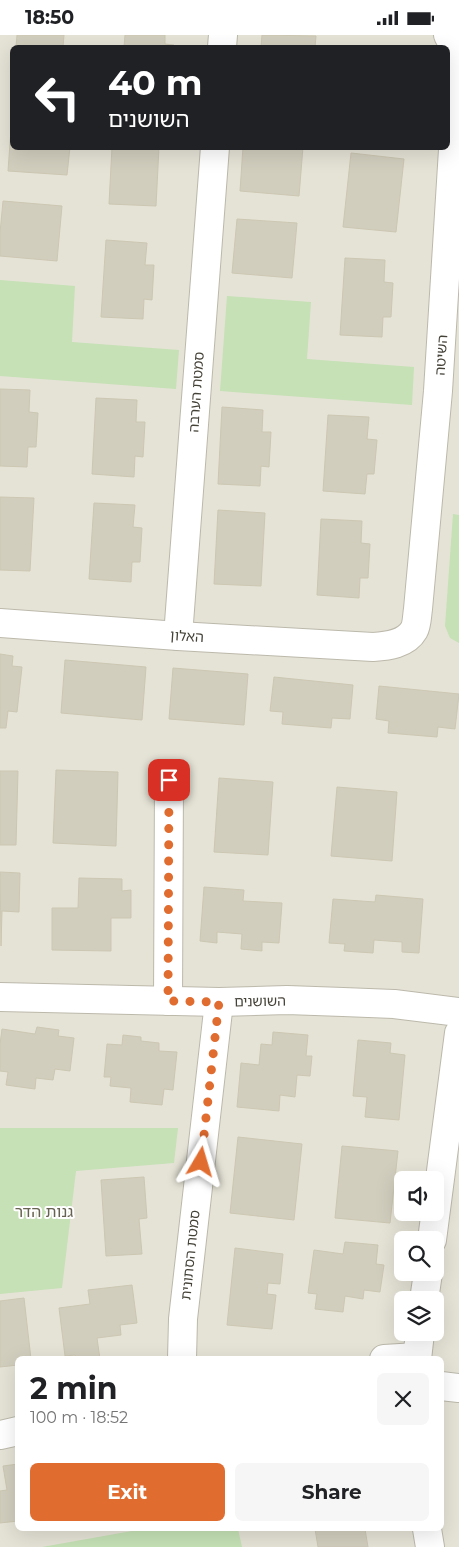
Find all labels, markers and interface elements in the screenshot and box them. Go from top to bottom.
text: 18:50 [25,6,74,29]
text: 40 m [108,61,203,104]
icon: left [25,65,90,130]
text: השושנים [108,106,189,133]
street label: השיטה [431,334,451,376]
street label: סמטת הערבה [184,351,208,433]
street label: האלון [170,626,204,646]
pin [148,759,190,801]
icon: arrive [155,766,183,794]
street label: השושנים [234,992,286,1010]
position arrow [174,1135,226,1187]
map controls [394,1171,444,1341]
button: sound [394,1171,444,1221]
district label: גנות הדר [15,1202,73,1221]
street label: סמטת הסתונית [176,1209,204,1301]
button: search [394,1231,444,1281]
button: layers [394,1291,444,1341]
text: 2 min [30,1370,117,1407]
button: close [377,1373,429,1425]
text: 100 m · 18:52 [30,1408,128,1427]
button: Exit [30,1463,225,1521]
button: Share [235,1463,429,1521]

